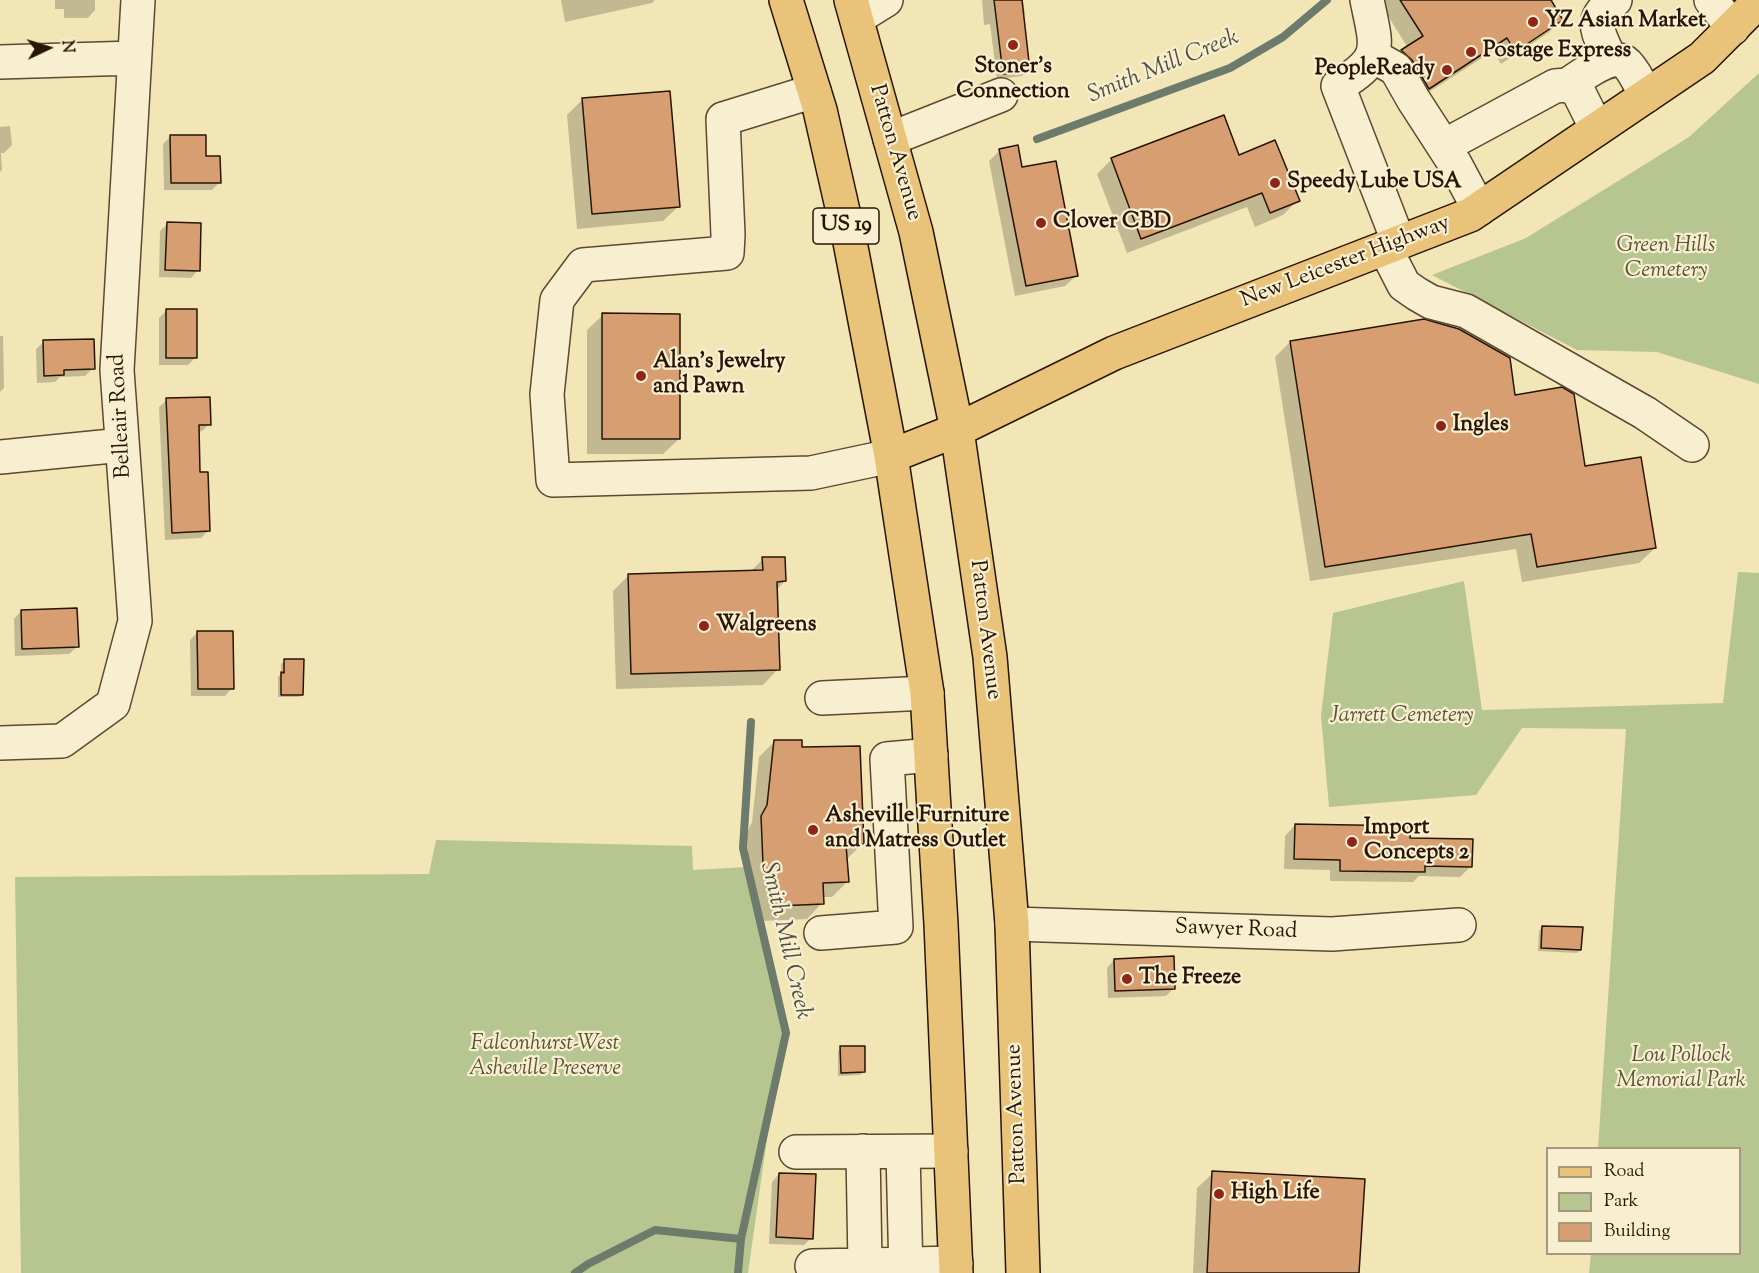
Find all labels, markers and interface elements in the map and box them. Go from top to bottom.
place label: YZ Asian Market [1545,9,1706,35]
marker: YZ Asian Market [1526,15,1540,29]
north arrow [18,18,78,78]
water label: Smith Mill Creek [1084,25,1244,111]
marker: Stoner's Connection [1006,38,1020,52]
place label: Postage Express [1483,39,1631,65]
text: N [55,40,78,54]
marker: Postage Express [1464,45,1478,59]
place label: Stoner's Connection [956,55,1070,106]
place label: PeopleReady [1315,57,1435,83]
marker: PeopleReady [1440,63,1454,77]
street label: Patton Avenue [862,82,926,224]
place label: Speedy Lube USA [1287,170,1462,196]
marker: Speedy Lube USA [1268,176,1282,190]
road number: US 19 [813,208,879,244]
place label: Clover CBD [1053,210,1171,236]
street label: New Leicester Highway [1238,211,1454,315]
marker: Clover CBD [1034,216,1048,230]
park label: Green Hills Cemetery [1617,234,1715,286]
place label: Alan's Jewelry and Pawn [653,350,785,402]
street label: Belleair Road [106,353,138,479]
marker: Alan's Jewelry and Pawn [634,369,648,383]
place label: Ingles [1453,413,1509,439]
marker: Ingles [1434,419,1448,433]
street label: Patton Avenue [962,559,1006,701]
place label: Walgreens [716,613,816,639]
marker: Walgreens [697,619,711,633]
park label: Jarrett Cemetery [1330,704,1474,730]
place label: Asheville Furniture and Matress Outlet [825,804,1009,855]
place label: Import Concepts 2 [1364,816,1469,867]
marker: Asheville Furniture and Matress Outlet [806,823,820,837]
marker: Import Concepts 2 [1345,835,1359,849]
water label: Smith Mill Creek [752,860,816,1022]
street label: Sawyer Road [1174,916,1298,946]
place label: The Freeze [1139,966,1241,992]
marker: The Freeze [1120,972,1134,986]
park label: Falconhurst-West Asheville Preserve [469,1032,621,1084]
street label: Patton Avenue [1002,1043,1034,1185]
park label: Lou Pollock Memorial Park [1616,1044,1746,1096]
legend [1546,1147,1741,1255]
text: Road [1604,1159,1644,1185]
place label: High Life [1231,1181,1320,1207]
marker: High Life [1212,1187,1226,1201]
text: Park [1604,1189,1638,1215]
text: Building [1604,1219,1670,1245]

